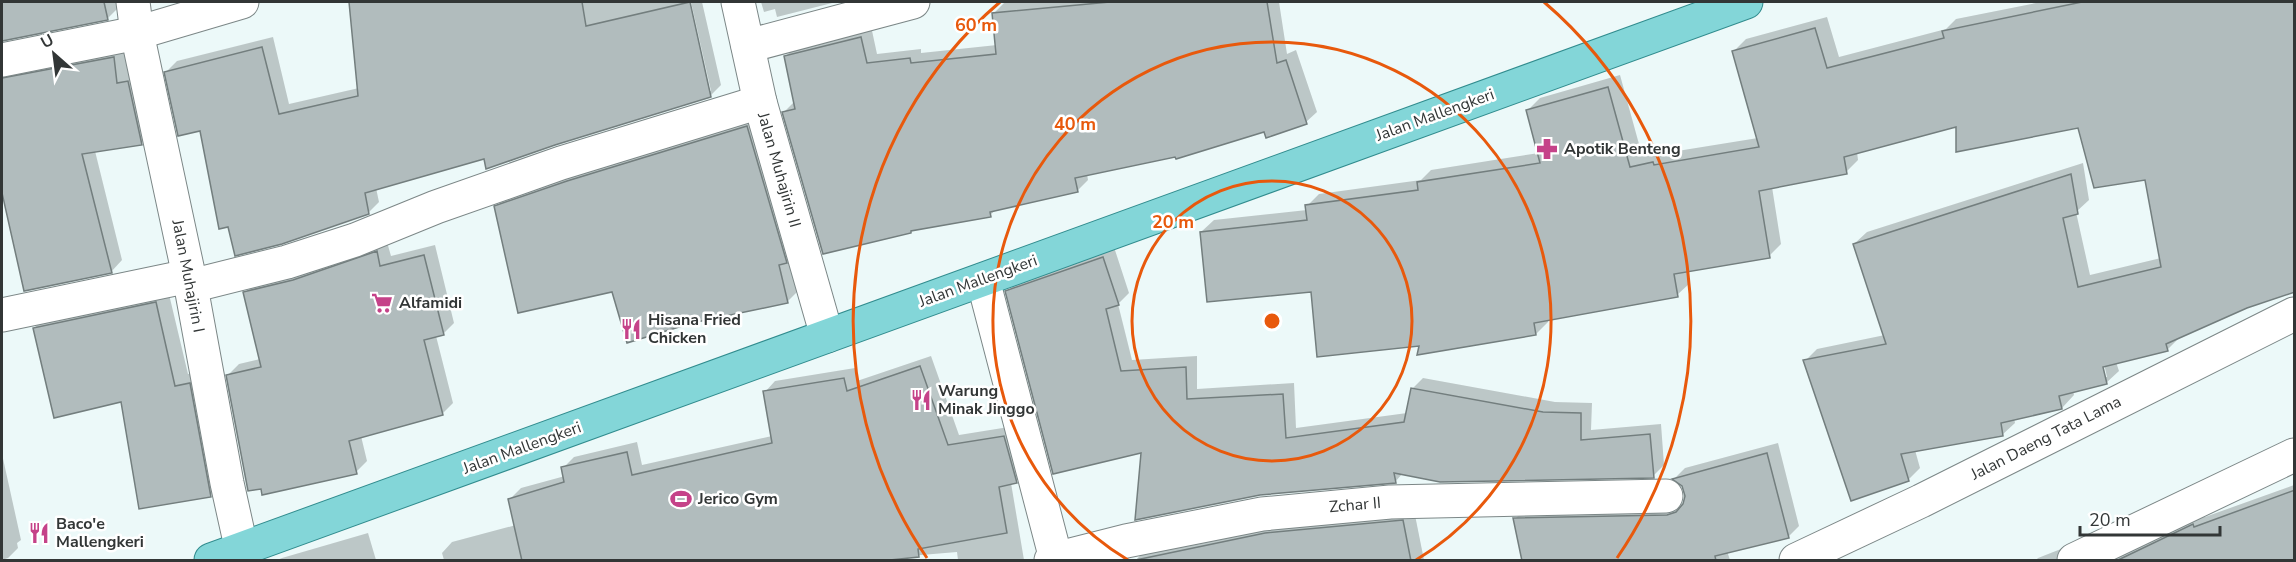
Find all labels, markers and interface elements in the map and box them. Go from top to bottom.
text: 60 m [955,13,997,37]
north arrow [24,24,84,84]
text: U [37,29,58,54]
street label: Jalan Mallengkeri [1372,83,1497,147]
street label: Jalan Muhajirin II [752,109,806,230]
text: 40 m [1054,112,1096,136]
pharmacy icon: Apotik Benteng [1535,137,1559,161]
place label: Apotik Benteng [1564,138,1681,160]
text: 20 m [1152,210,1194,234]
street label: Jalan Muhajirin I [166,217,210,334]
street label: Jalan Mallengkeri [915,249,1040,313]
supermarket icon: Alfamidi [370,291,394,315]
place label: Alfamidi [399,292,462,314]
place label: Hisana Fried Chicken [648,309,741,349]
centre of rings [1262,311,1282,331]
restaurant icon: Hisana Fried Chicken [619,317,643,341]
place label: Warung Minak Jinggo [938,380,1035,420]
restaurant icon: Warung Minak Jinggo [909,388,933,412]
street label: Jalan Daeng Tata Lama [1966,391,2125,486]
street label: Jalan Mallengkeri [459,416,584,480]
sports icon: Jerico Gym [669,487,693,511]
place label: Jerico Gym [697,488,778,510]
street label: Zchar II [1328,492,1382,518]
scale bar [2080,499,2220,537]
text: 20 m [2089,508,2131,532]
place label: Baco'e Mallengkeri [56,513,144,553]
restaurant icon: Baco'e Mallengkeri [27,521,51,545]

